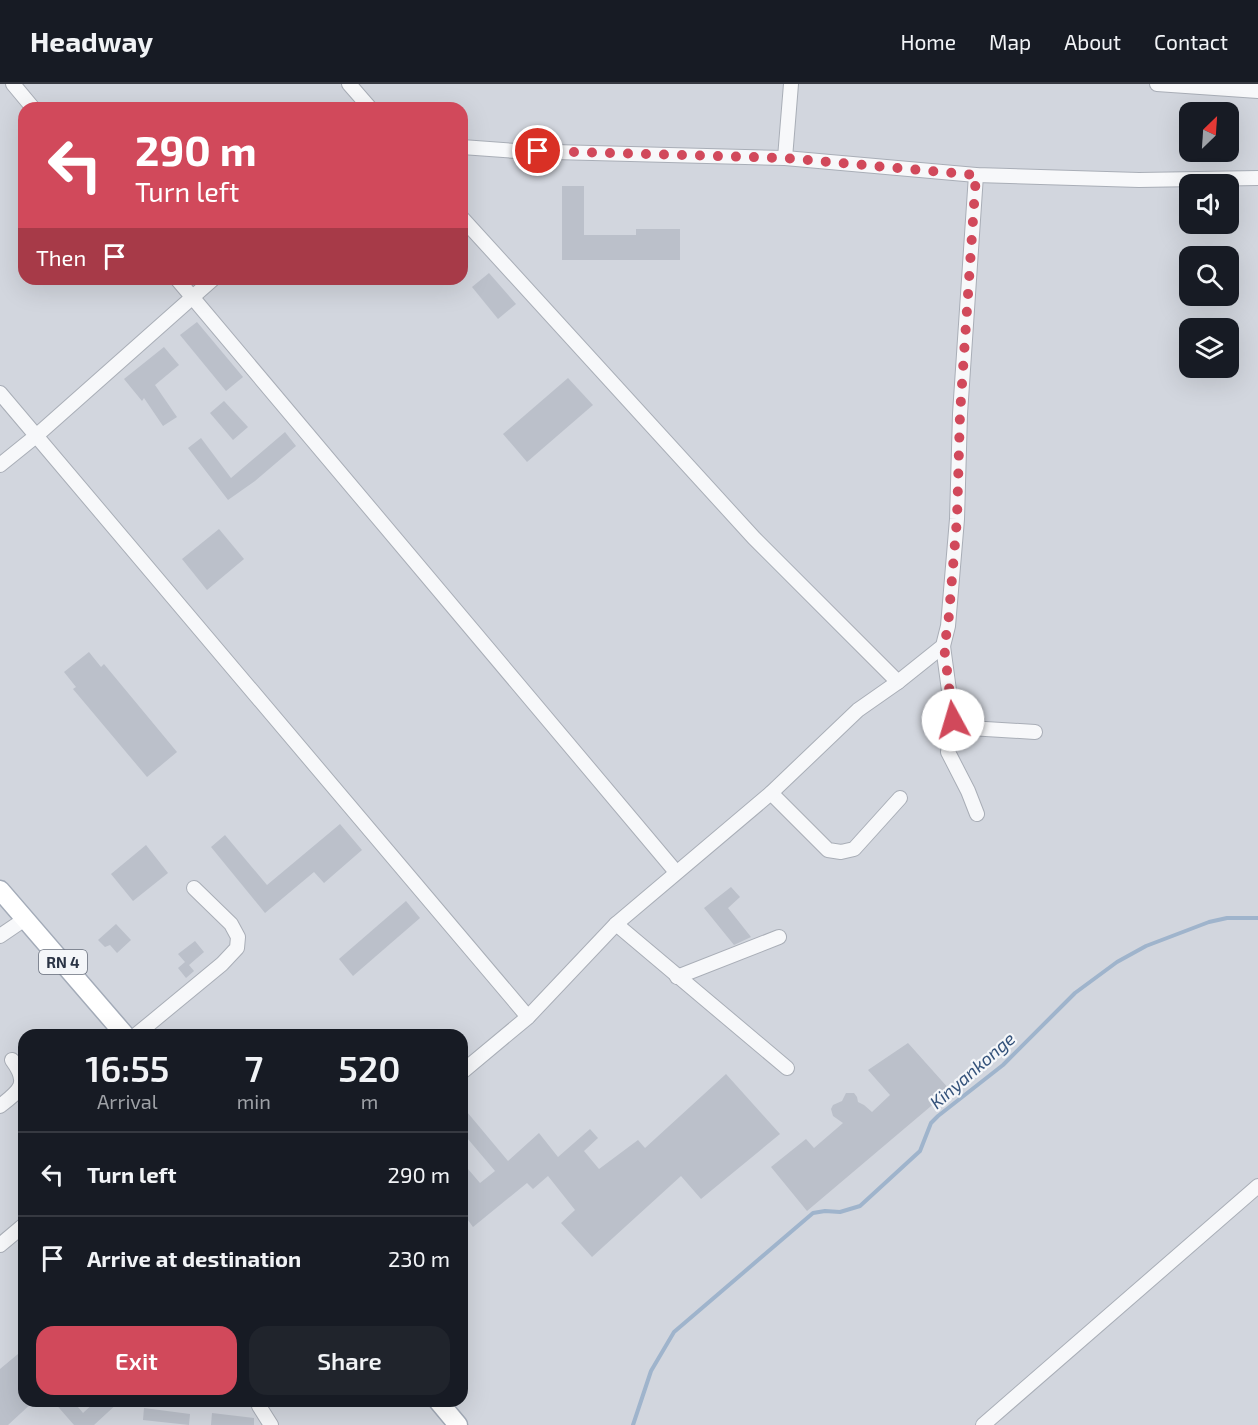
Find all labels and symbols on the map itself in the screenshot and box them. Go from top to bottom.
north arrow [1179,102,1239,162]
pin [512,125,563,176]
position arrow [921,688,985,752]
road number: RN 4 [39,950,87,974]
water label: Kinyankonge [925,1027,1019,1113]

